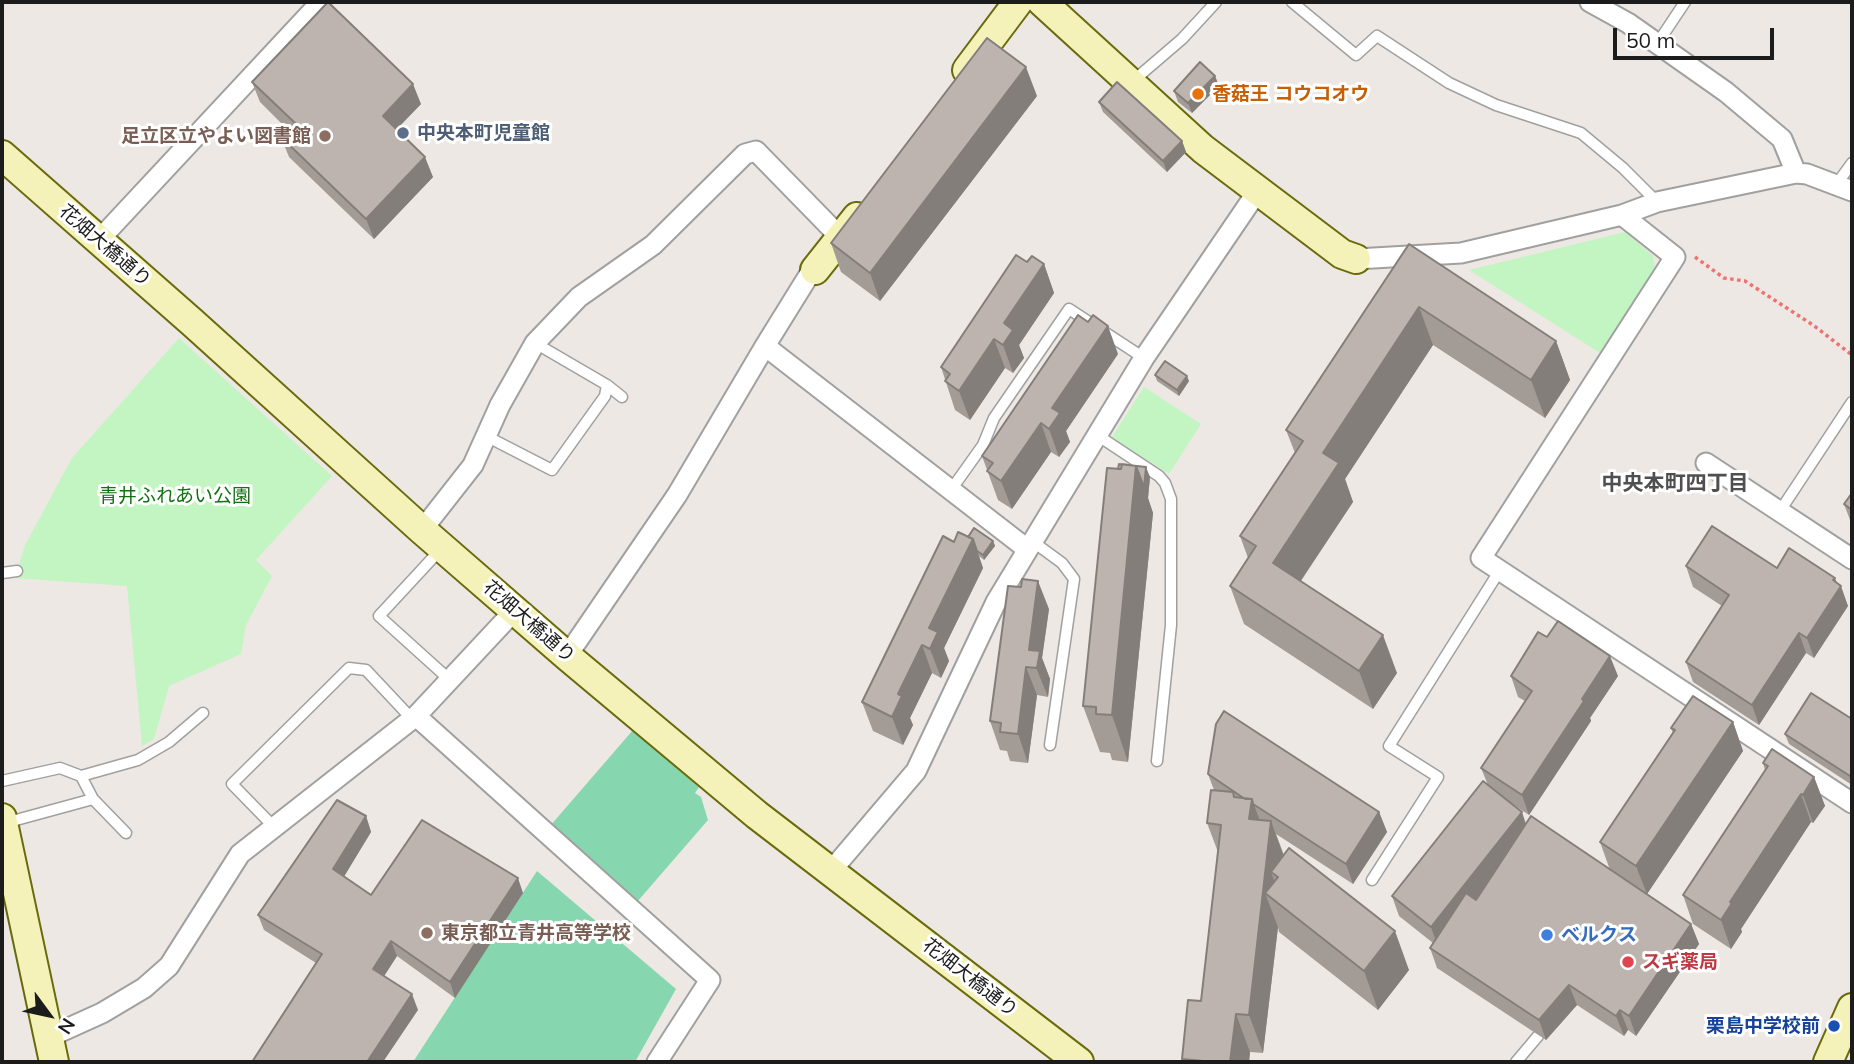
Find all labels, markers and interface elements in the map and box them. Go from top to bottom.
scale bar [1616,14,1777,58]
text: 50 m [1626,27,1675,53]
place label: 香菇王 コウコオウ [1212,83,1369,105]
marker: 香菇王 コウコオウ [1190,86,1206,102]
place label: 中央本町児童館 [417,122,550,144]
place label: 足立区立やよい図書館 [121,125,311,147]
marker: 中央本町児童館 [395,125,411,141]
marker: 足立区立やよい図書館 [317,128,333,144]
street label: 花畑大橋通り [55,200,155,292]
district label: 中央本町四丁目 [1602,471,1748,497]
park label: 青井ふれあい公園 [99,485,251,507]
street label: 花畑大橋通り [479,576,579,668]
place label: 東京都立青井高等学校 [441,922,631,944]
place label: ベルクス [1561,924,1637,946]
marker: 東京都立青井高等学校 [419,925,435,941]
marker: ベルクス [1539,927,1555,943]
street label: 花畑大橋通り [918,934,1022,1022]
place label: スギ薬局 [1642,951,1718,973]
marker: スギ薬局 [1620,954,1636,970]
north arrow [14,980,84,1050]
text: N [53,1014,81,1039]
place label: 栗島中学校前 [1706,1015,1820,1037]
marker: 栗島中学校前 [1826,1018,1842,1034]

